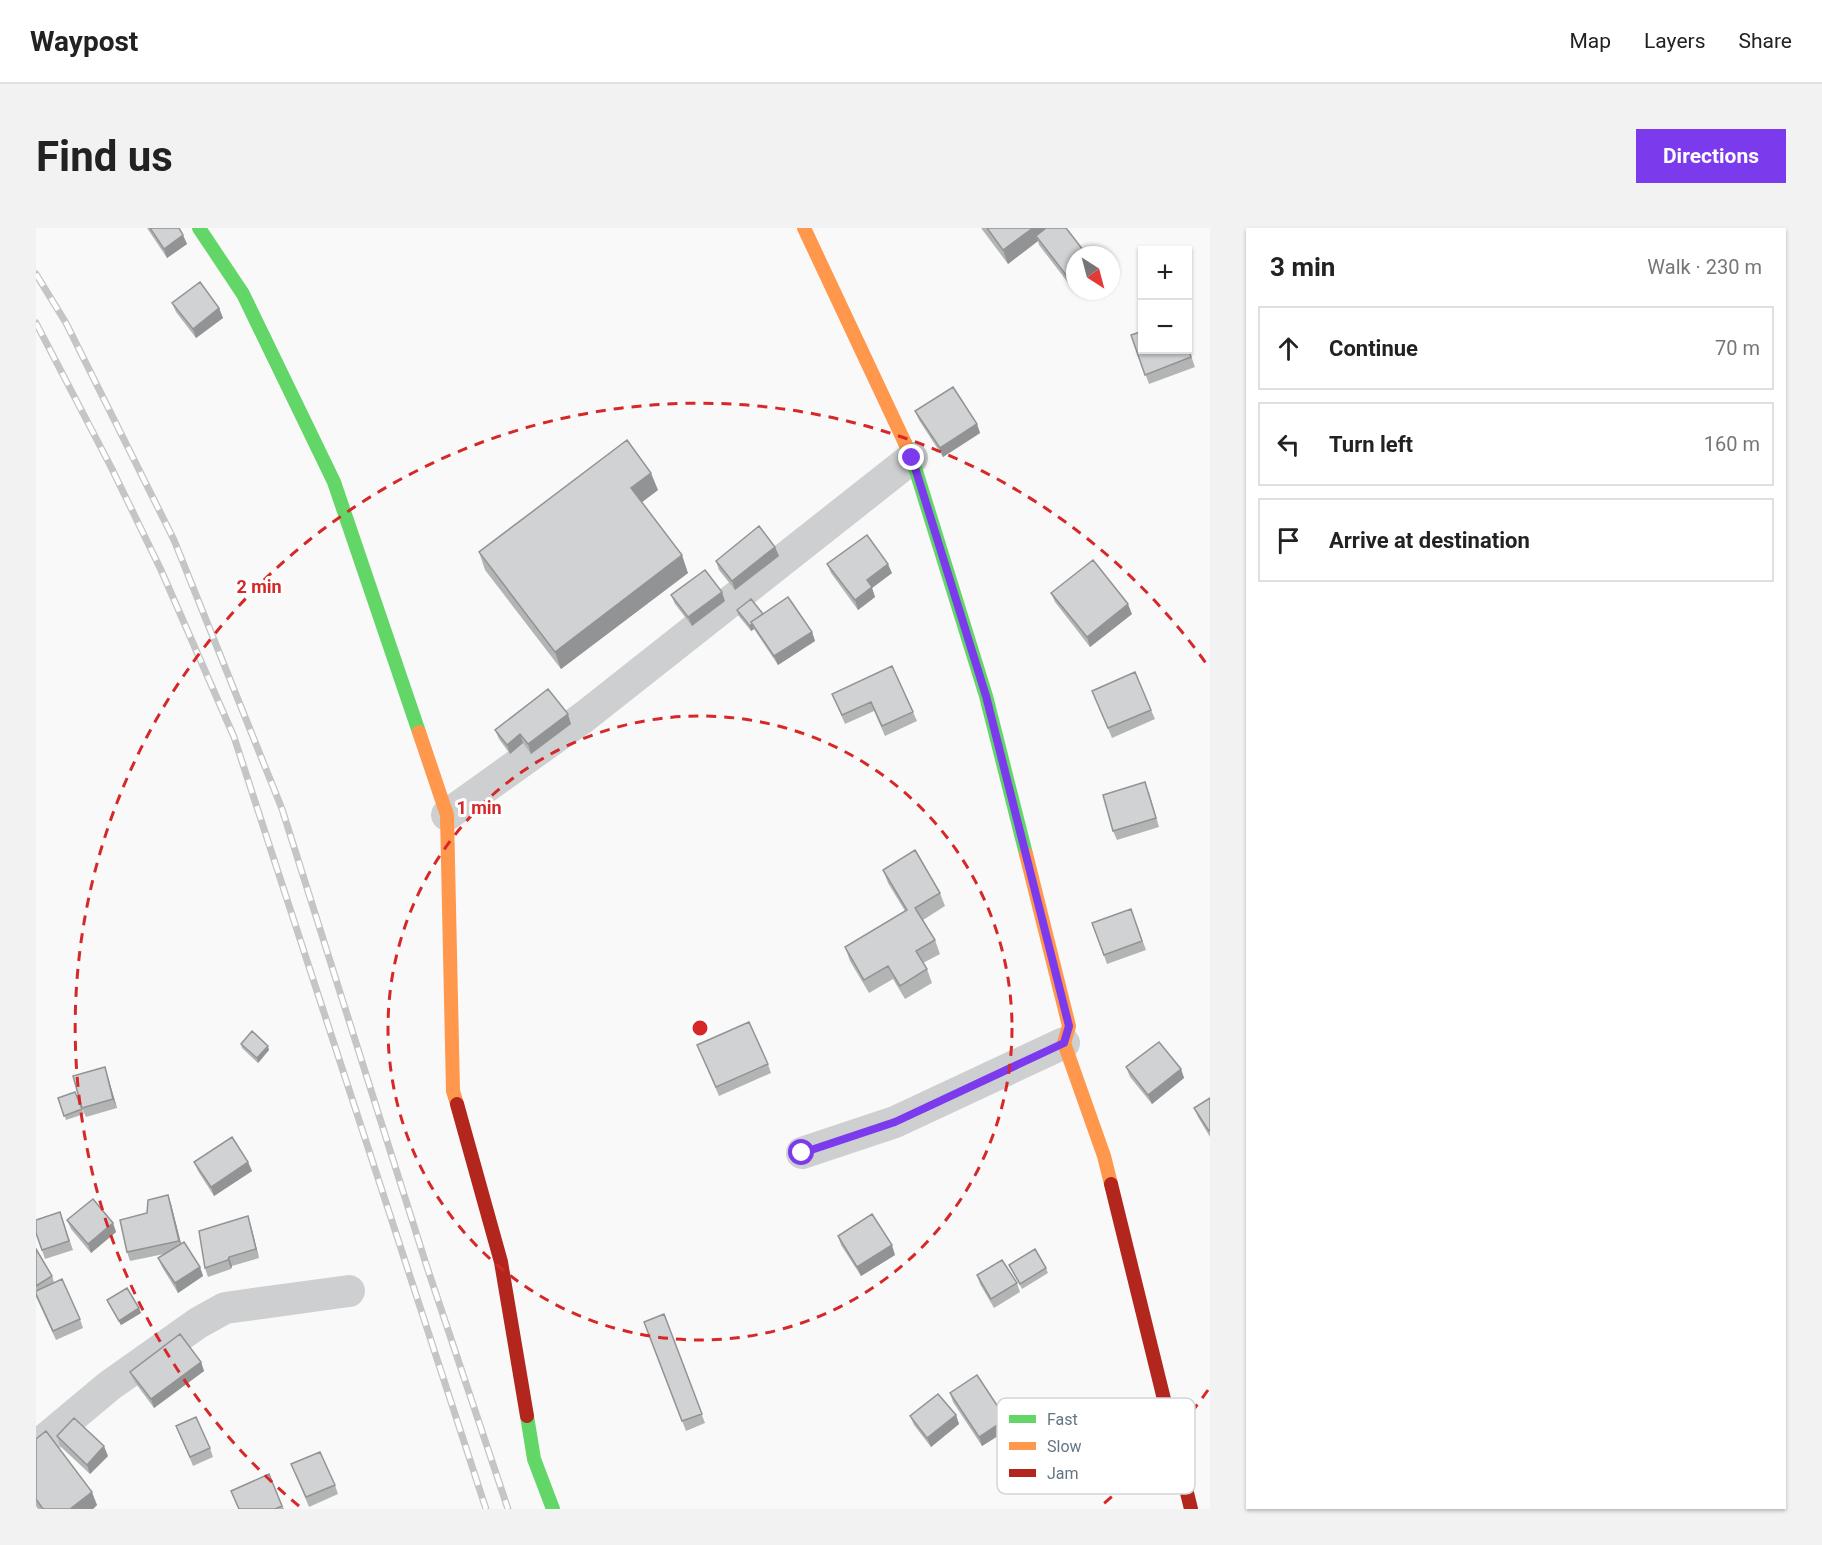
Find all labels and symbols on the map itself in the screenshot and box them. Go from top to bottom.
north arrow [1066,246,1120,300]
route end [898,444,924,470]
text: 2 min [236,576,282,597]
text: 1 min [456,797,502,818]
centre of rings [690,1018,710,1038]
route start [788,1139,814,1165]
legend [997,1398,1195,1494]
text: Fast [1047,1410,1078,1429]
text: Slow [1047,1437,1082,1456]
text: Jam [1047,1464,1079,1483]

